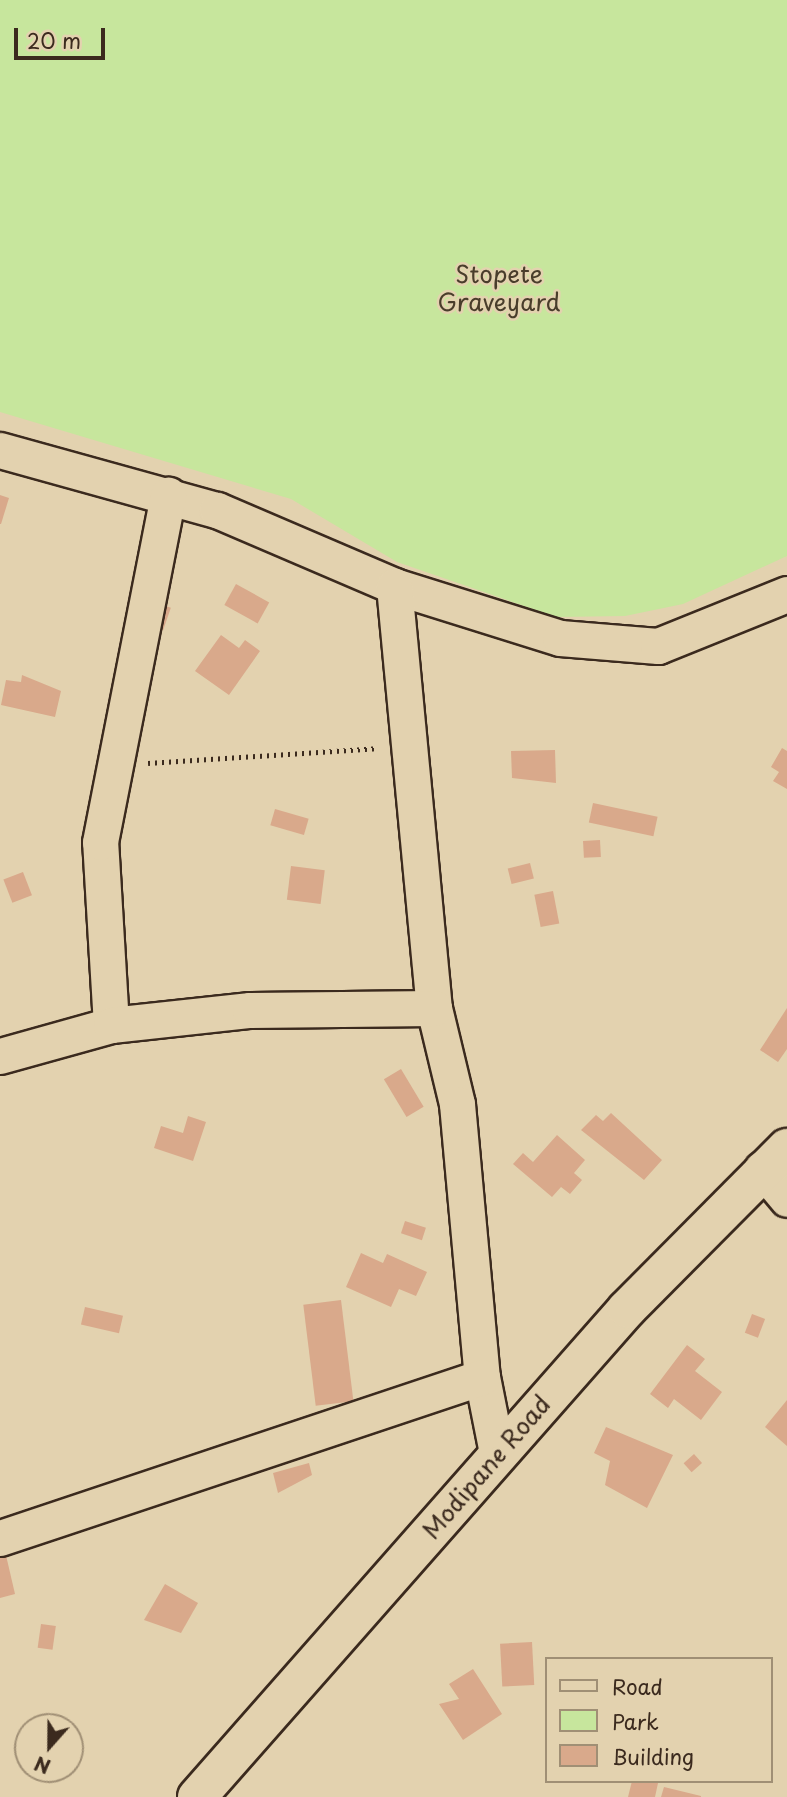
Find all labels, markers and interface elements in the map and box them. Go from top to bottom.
scale bar [18,14,108,58]
text: 20 m [27,24,81,56]
park label: Stopete Graveyard [438,260,560,316]
street label: Modipane Road [416,1390,556,1544]
legend [546,1657,773,1783]
text: Road [612,1670,663,1702]
text: Park [612,1705,659,1737]
north arrow [14,1713,84,1783]
text: Building [612,1740,694,1772]
text: N [30,1750,54,1782]

